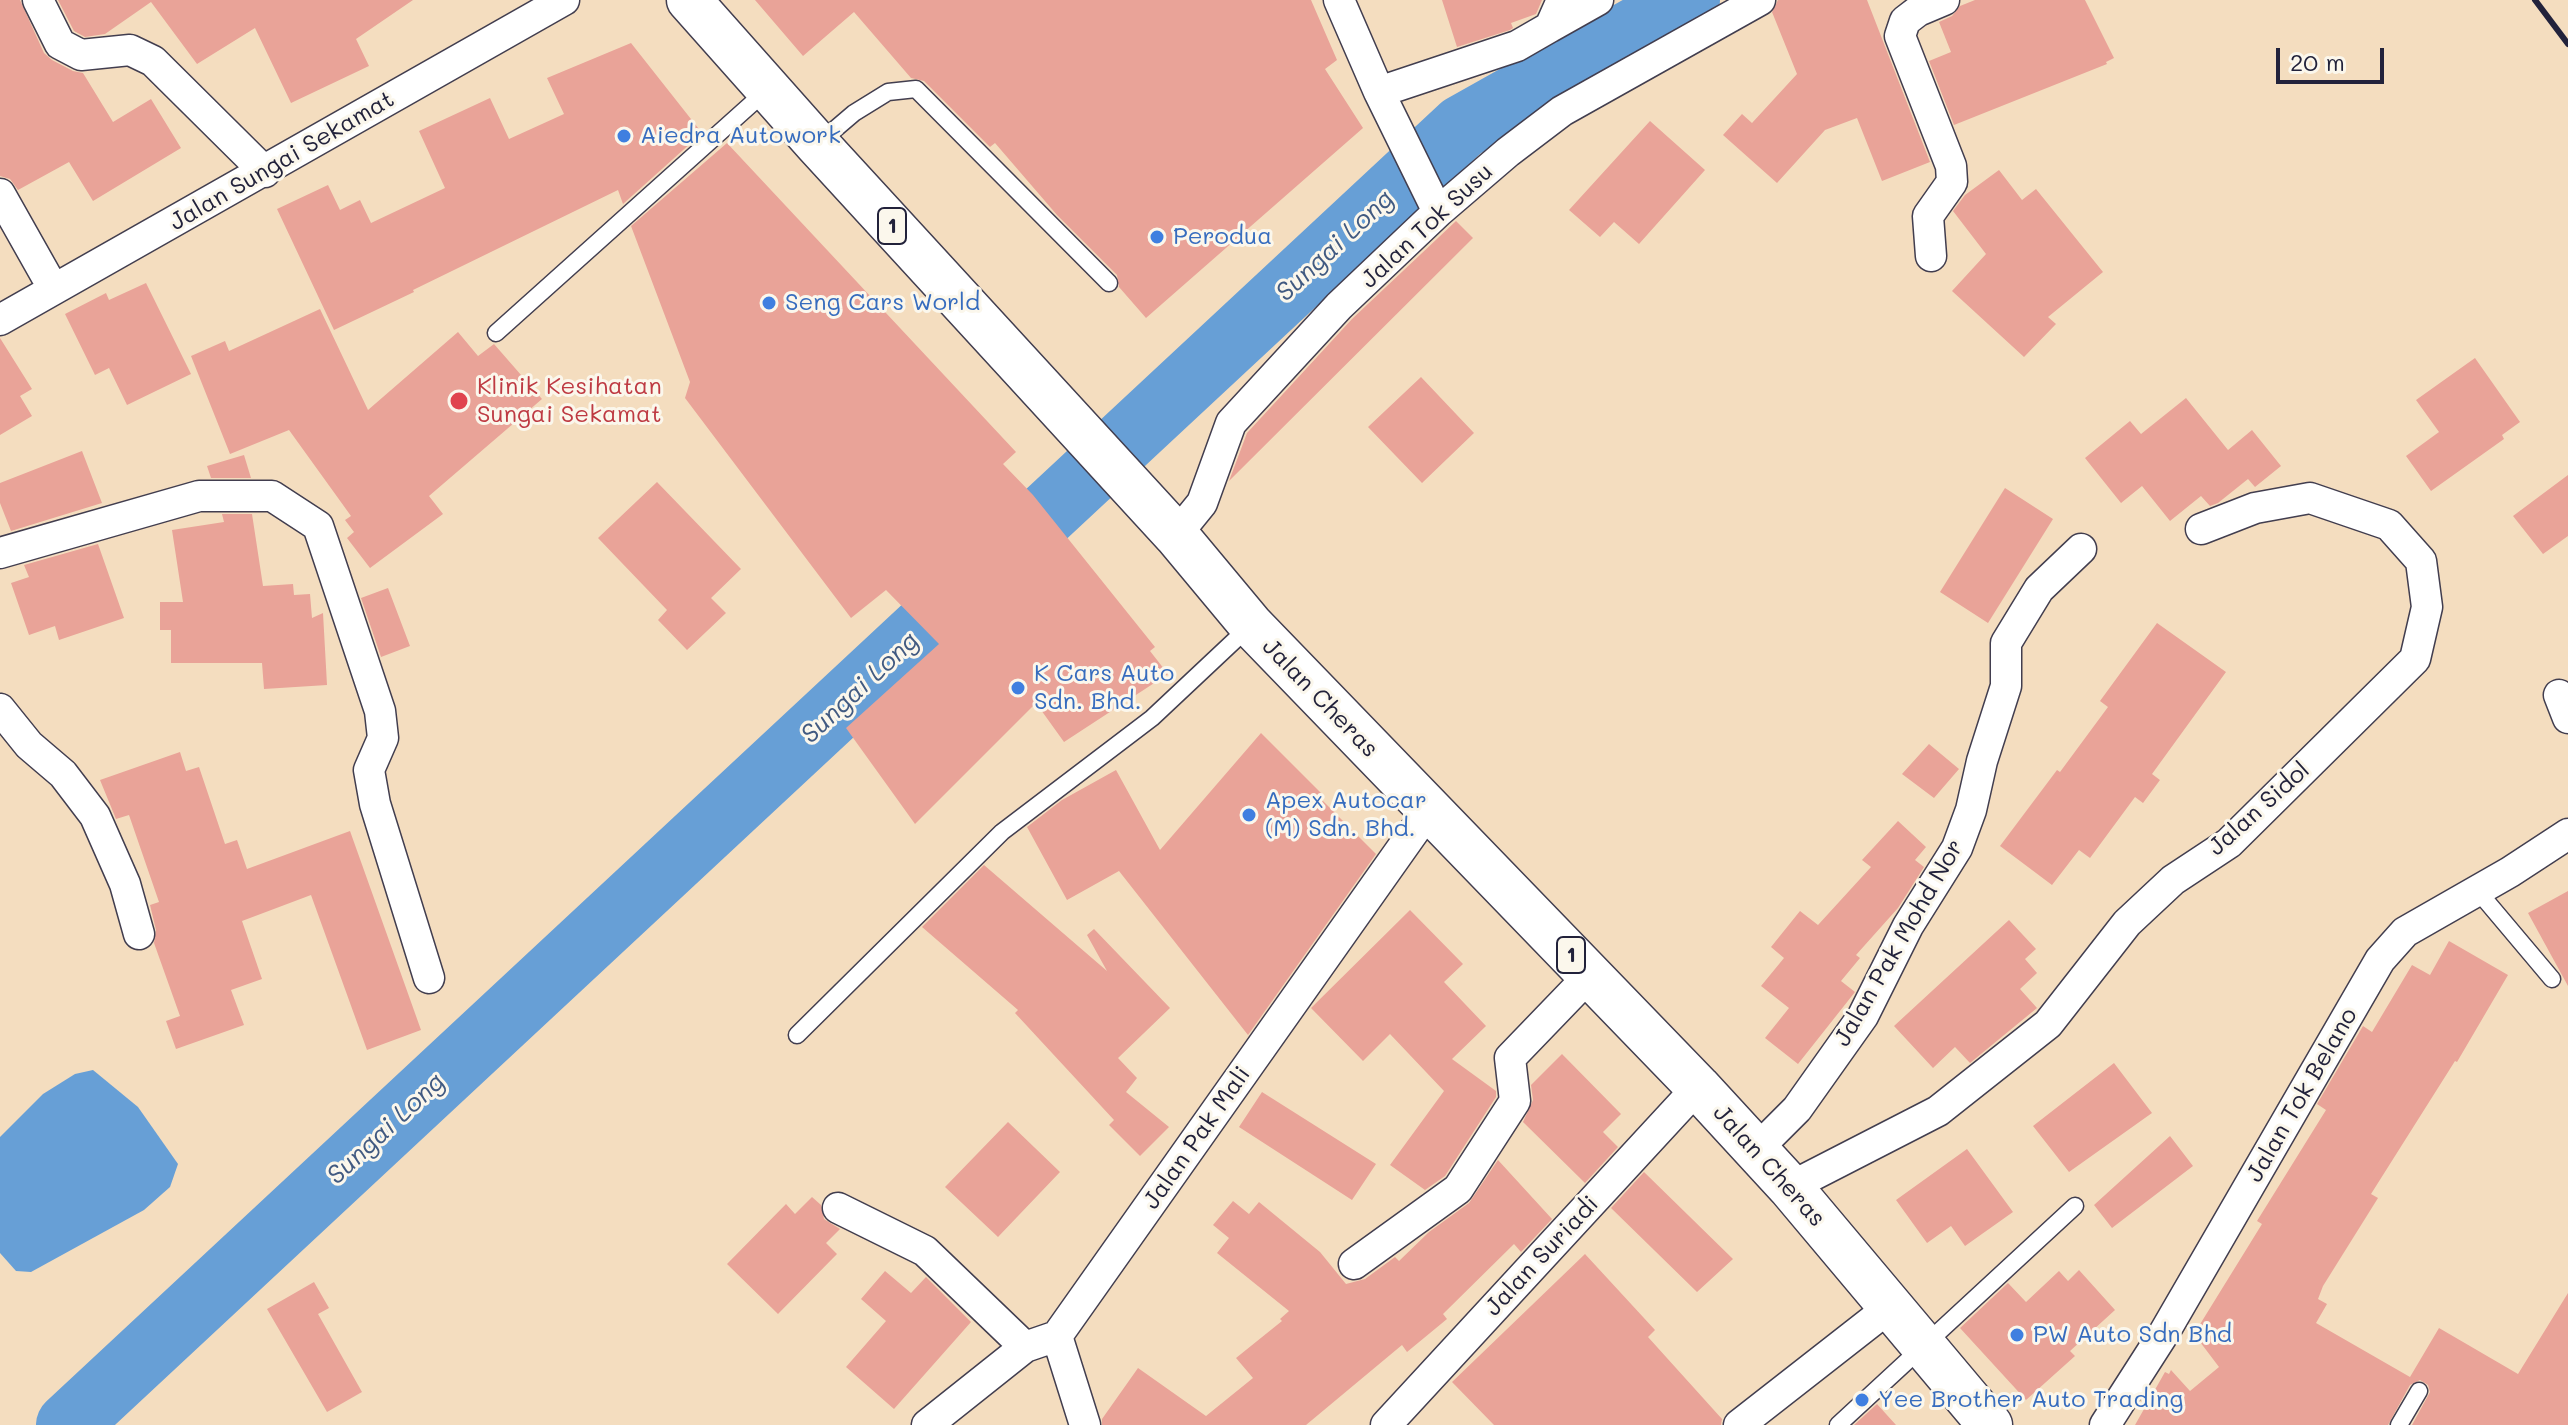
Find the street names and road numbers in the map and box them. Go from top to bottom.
street label: Jalan Sungai Sekamat [165,85,399,237]
street label: Jalan Tok Susu [1355,158,1499,294]
road number: 1 [878,208,906,244]
street label: Jalan Cheras [1256,633,1384,763]
street label: Jalan Sidol [2202,756,2316,862]
street label: Jalan Pak Mohd Nor [1828,835,1970,1051]
road number: 1 [1557,937,1585,973]
street label: Jalan Tok Belano [2240,1003,2364,1187]
street label: Jalan Pak Mali [1137,1061,1257,1215]
street label: Jalan Cheras [1707,1099,1831,1233]
street label: Jalan Suriadi [1479,1190,1605,1322]

